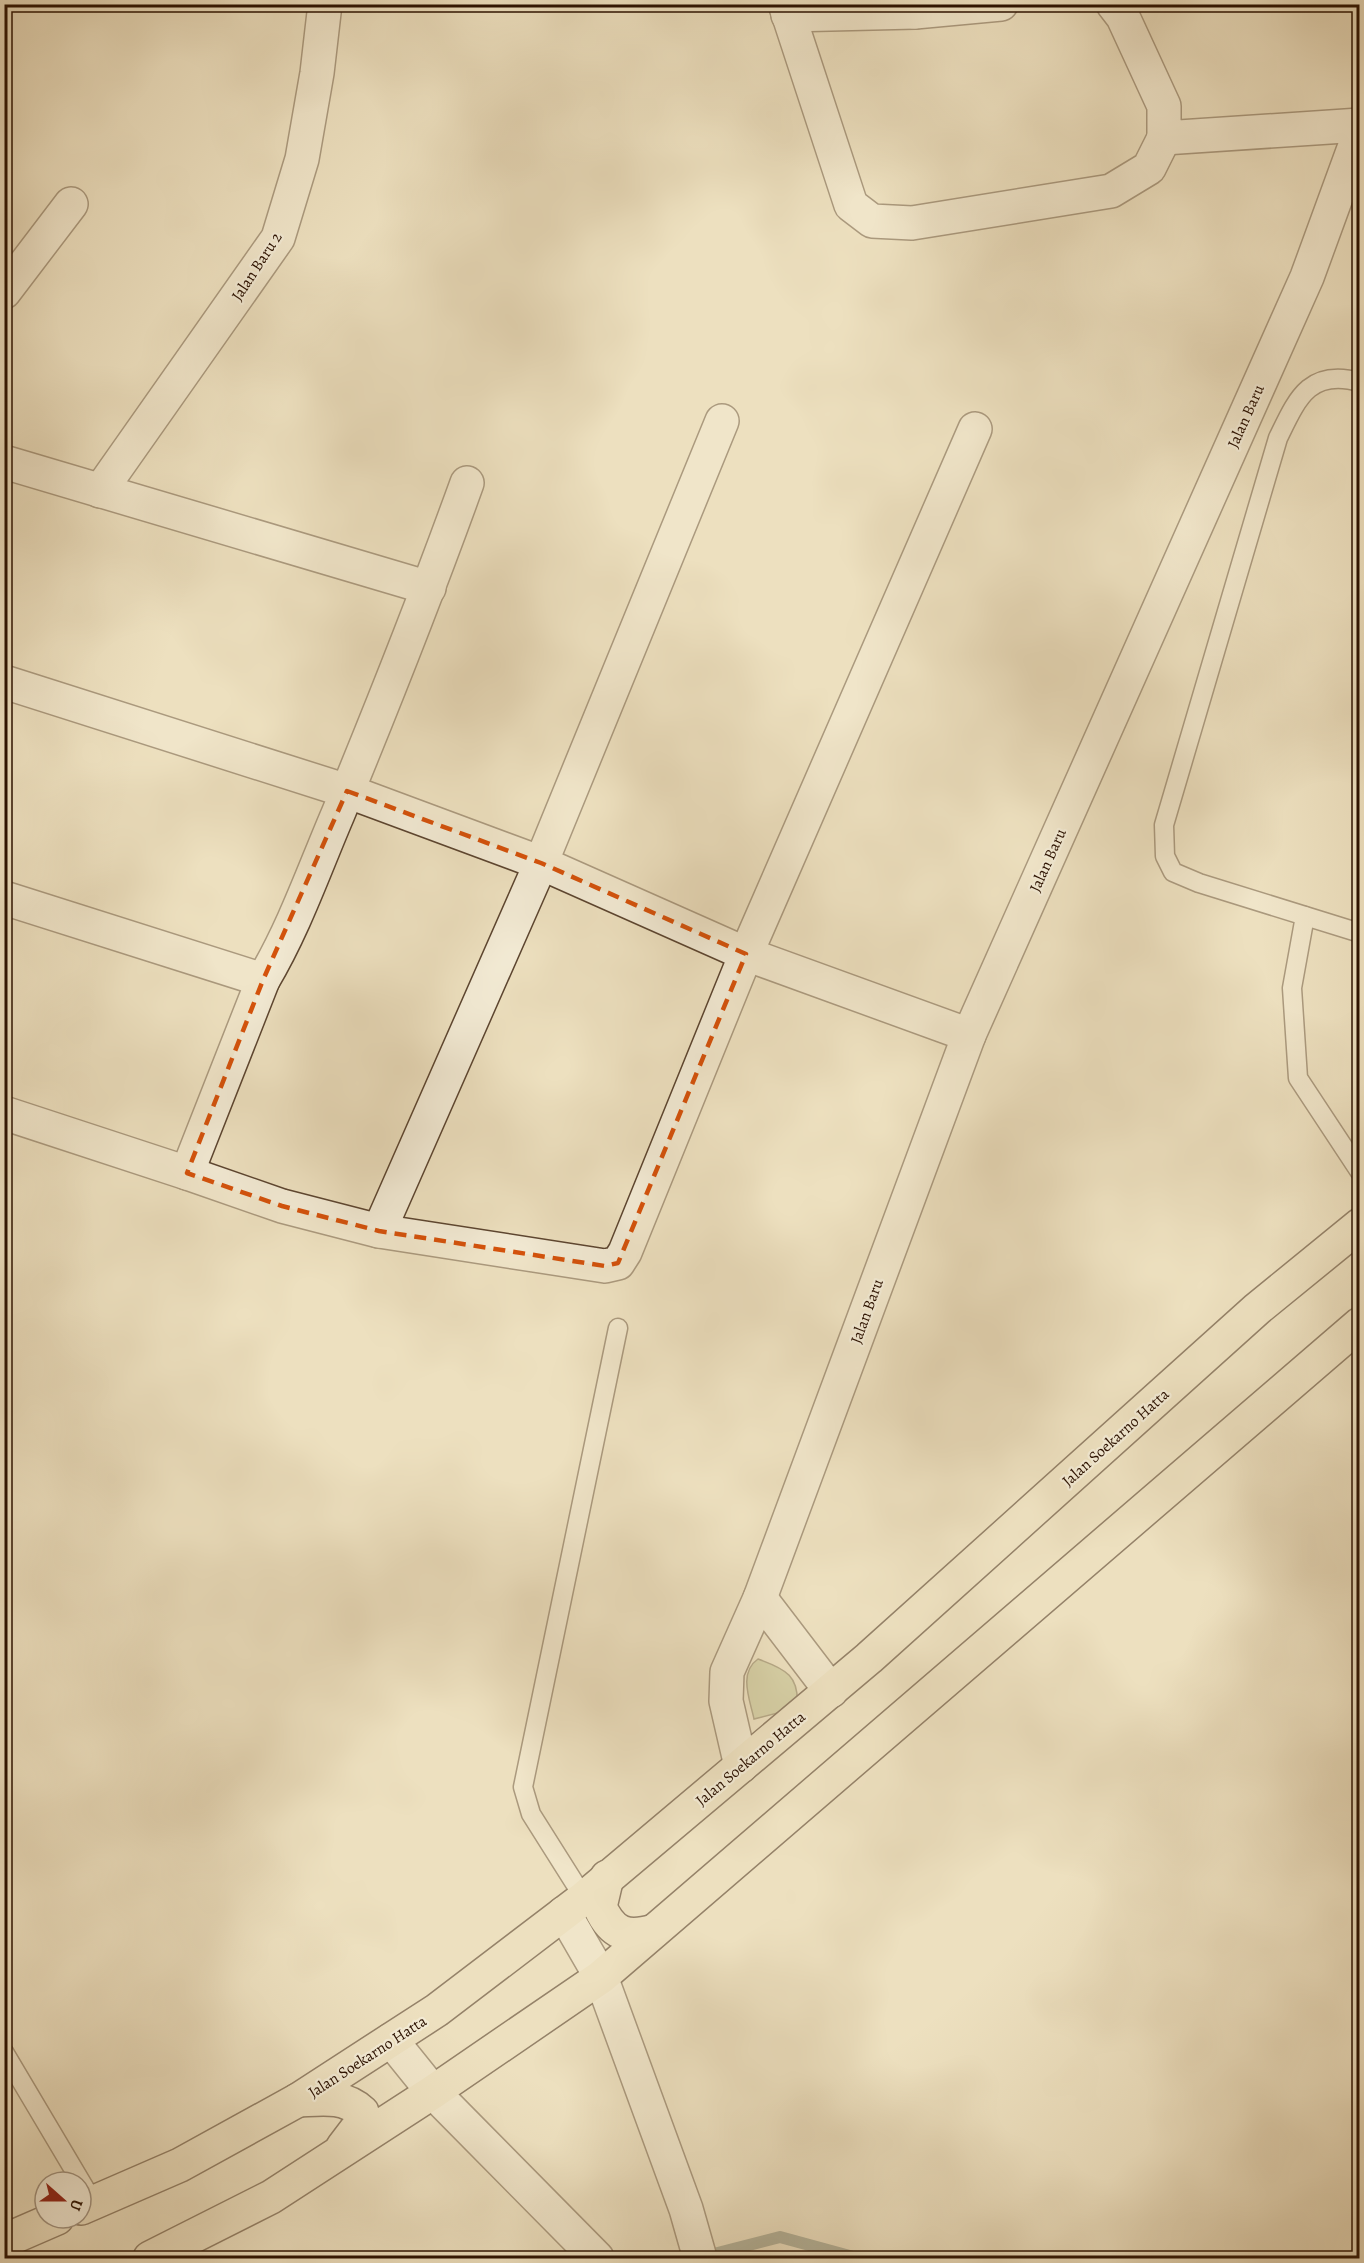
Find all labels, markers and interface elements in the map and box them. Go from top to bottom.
street label: Jalan Baru 2 [226,227,288,305]
street label: Jalan Baru [1222,381,1270,452]
street label: Jalan Baru [1024,825,1072,896]
street label: Jalan Baru [845,1276,889,1347]
street label: Jalan Soekarno Hatta [1057,1383,1174,1492]
street label: Jalan Soekarno Hatta [691,1706,811,1811]
street label: Jalan Soekarno Hatta [304,2010,431,2103]
north arrow [33,2170,93,2230]
text: U [64,2196,88,2214]

